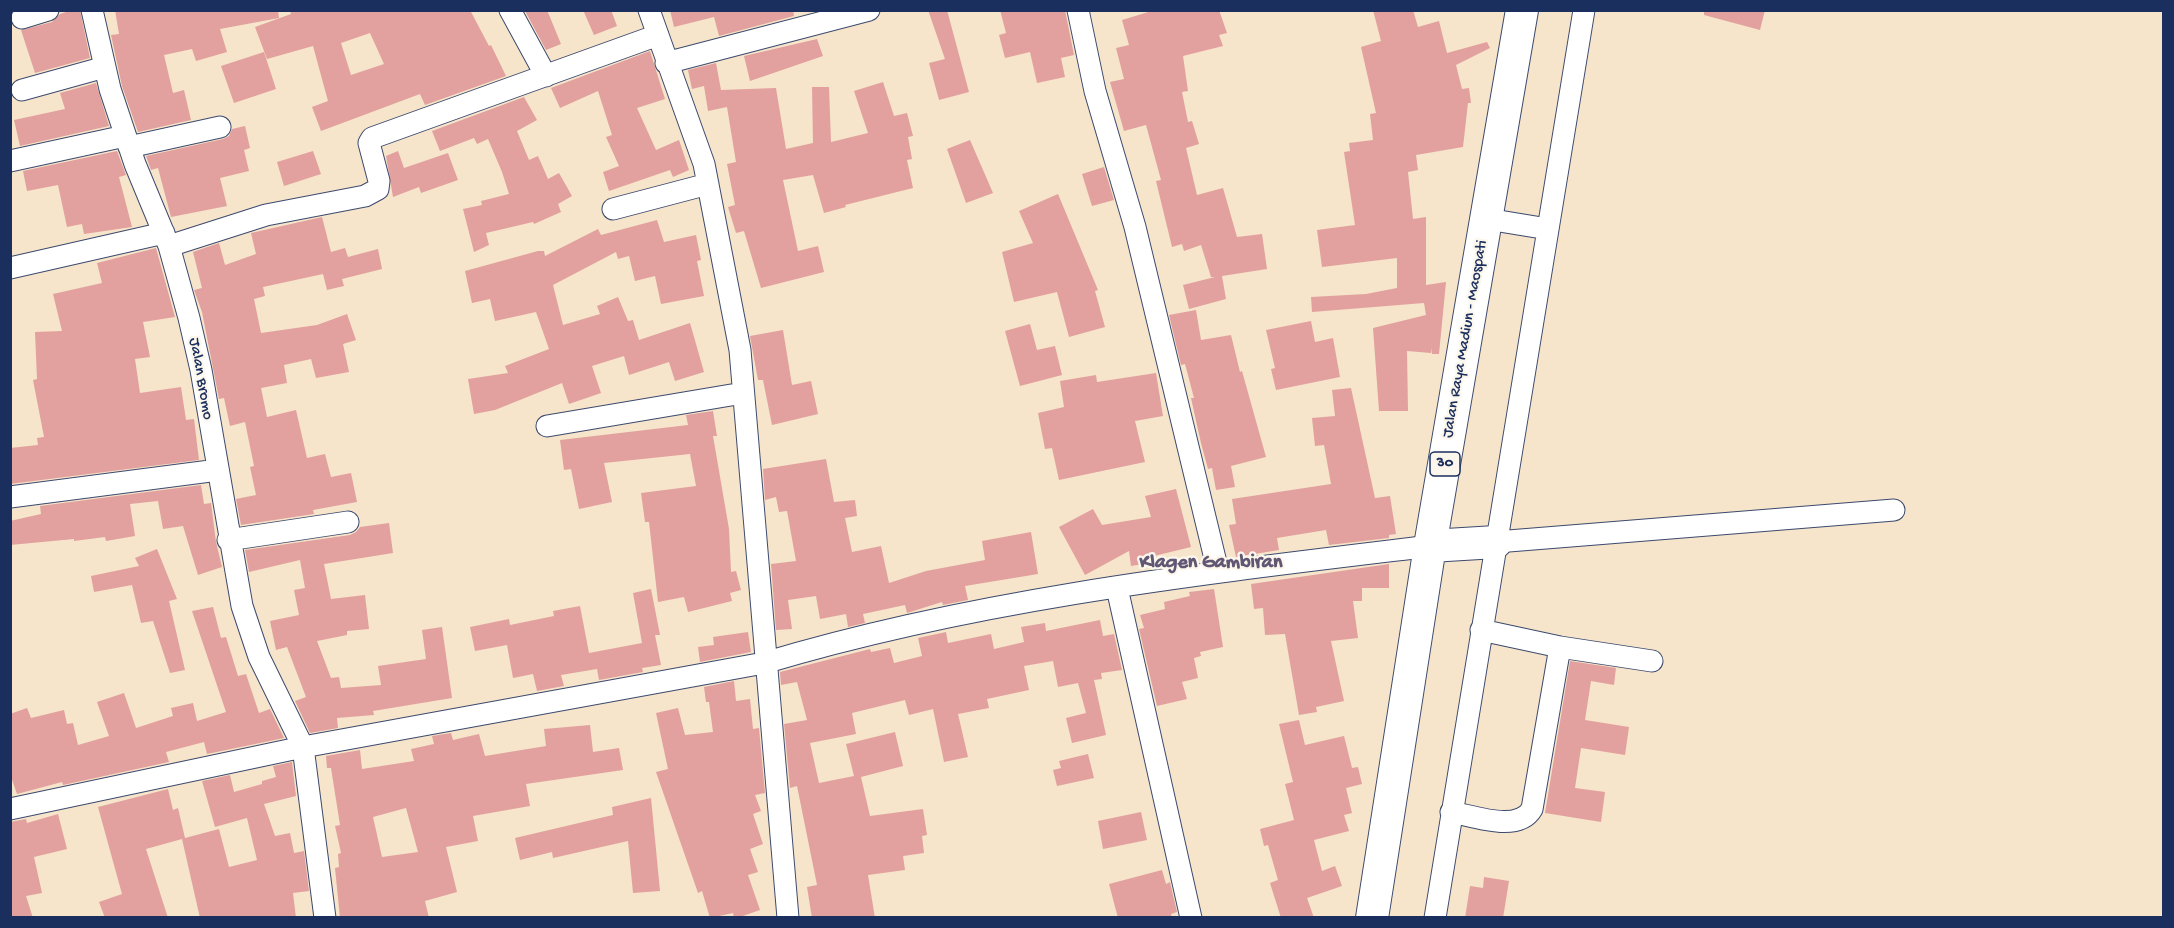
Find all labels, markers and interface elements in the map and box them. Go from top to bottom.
street label: Jalan Raya Madiun - Maospati [1439,239,1493,439]
street label: Jalan Bromo [183,336,217,422]
road number: 30 [1430,452,1460,476]
district label: Klagen Gambiran [1140,552,1282,576]

